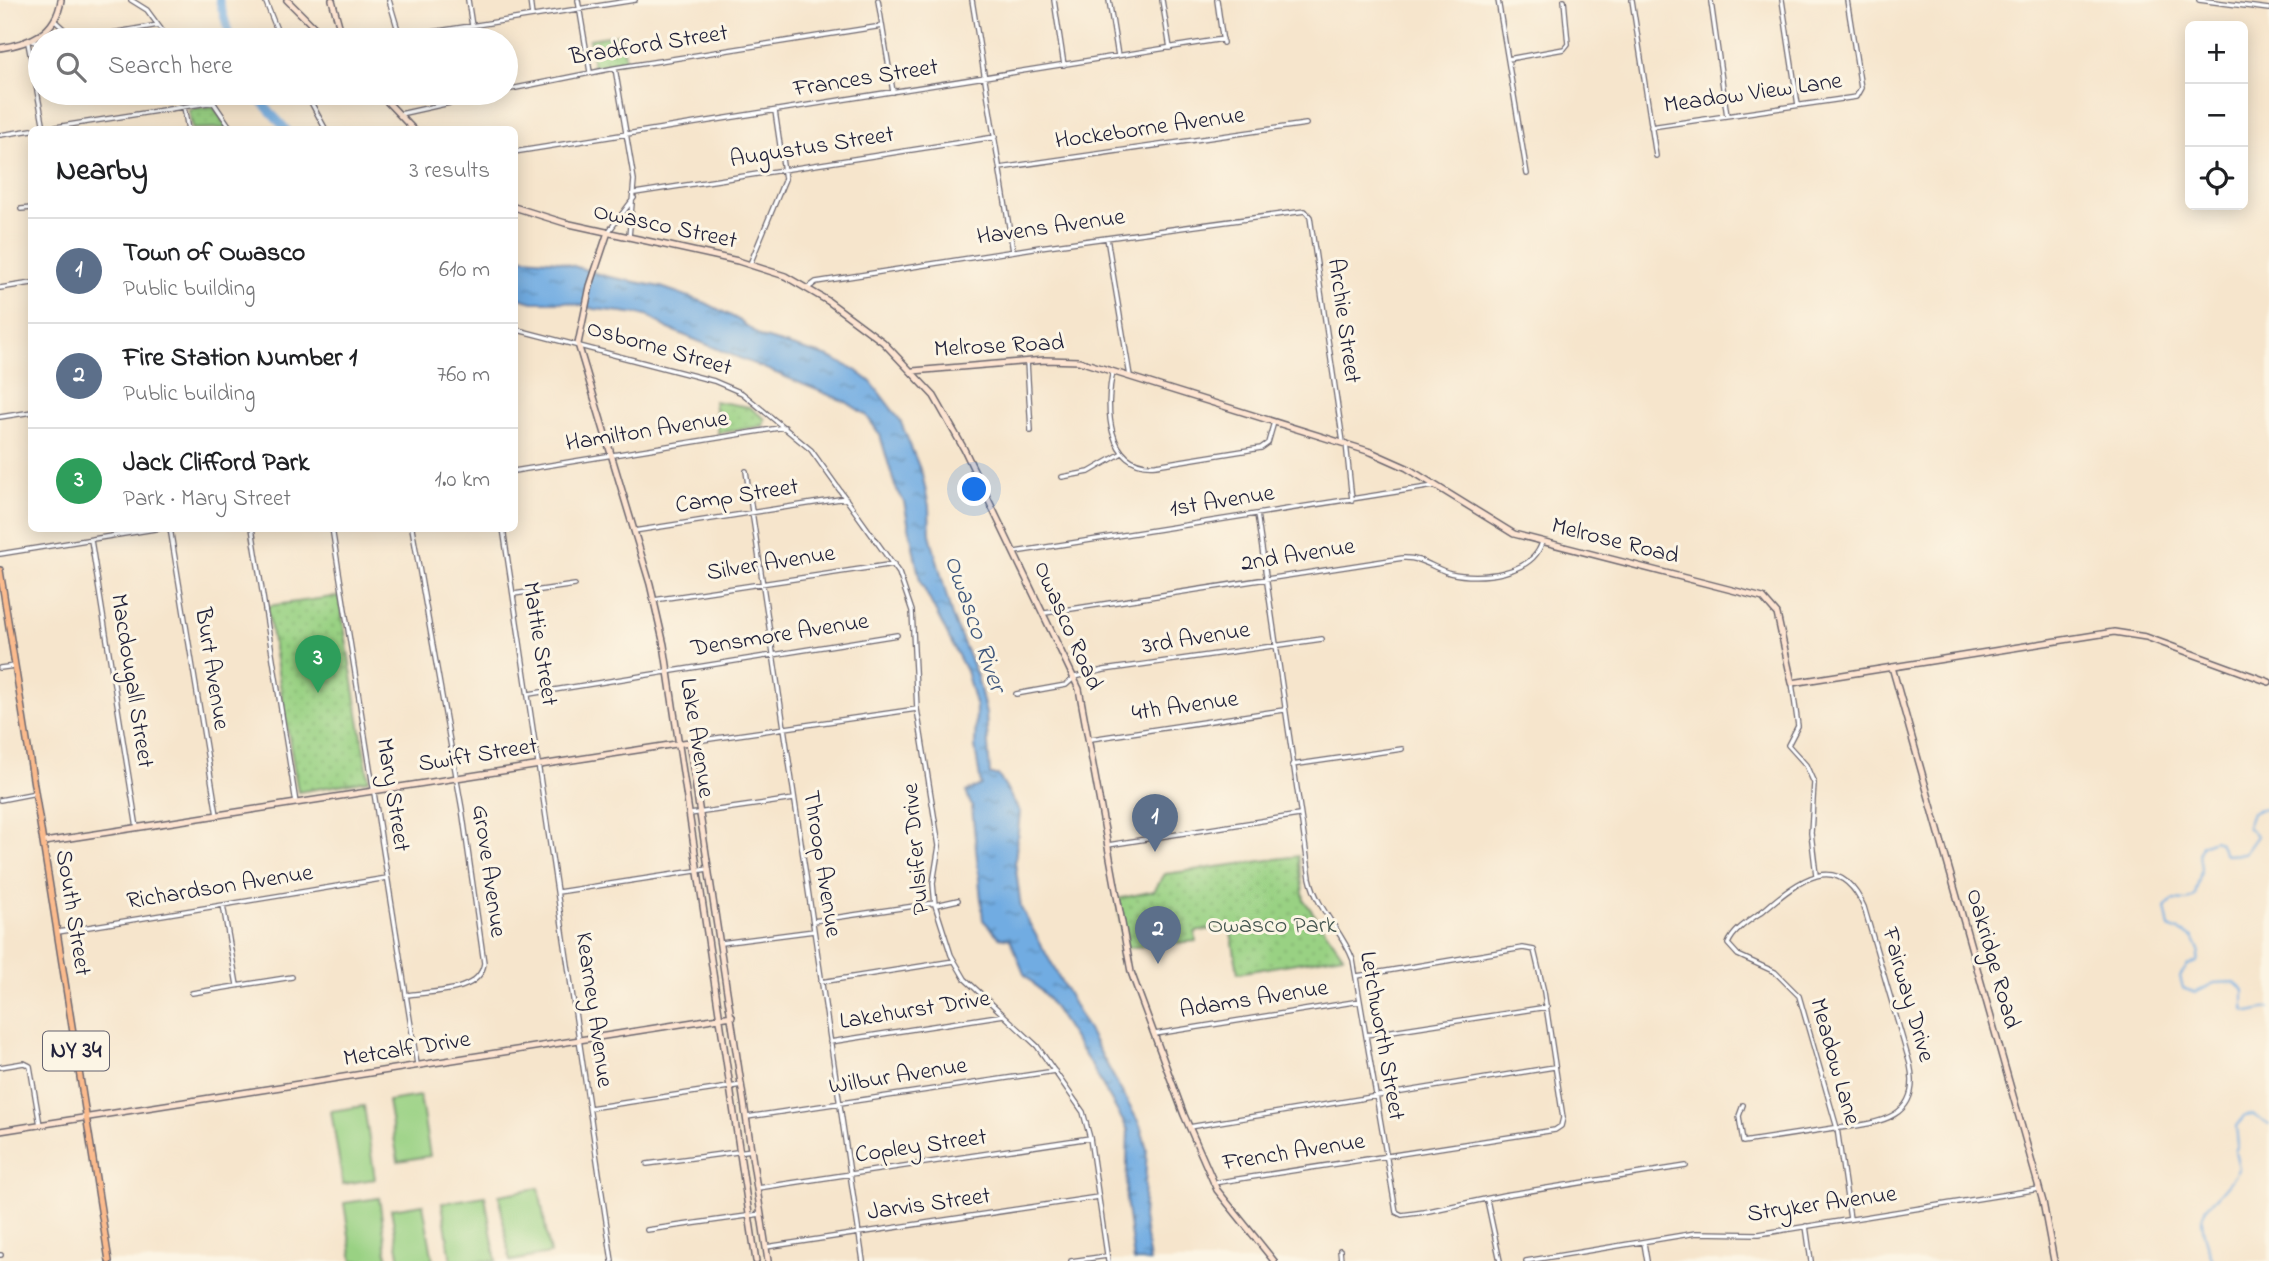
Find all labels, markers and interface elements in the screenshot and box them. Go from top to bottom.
street label: Bradford Street [566,16,731,76]
map controls [2185,21,2248,210]
button: + [2185,21,2248,84]
search box [28,28,518,105]
icon: search [52,48,90,86]
text: Search here [108,48,233,86]
street label: Frances Street [790,50,941,108]
street label: Meadow View Lane [1662,64,1845,124]
button: − [2185,84,2248,147]
street label: Hockeborne Avenue [1053,98,1247,160]
street label: Augustus Street [728,118,896,178]
button: locate [2185,147,2248,210]
text: Nearby [56,150,148,194]
text: 3 results [409,155,490,188]
street label: Owasco Street [590,195,740,259]
street label: Havens Avenue [975,200,1128,256]
text: Town of Owasco [123,235,305,273]
text: 1 [75,254,83,287]
text: 610 m [439,254,490,287]
street label: Archie Street [1317,256,1369,386]
text: Public building [123,273,255,306]
street label: Osborne Street [582,312,736,386]
street label: Melrose Road [933,326,1066,368]
text: Fire Station Number 1 [123,340,357,378]
text: 2 [73,359,85,392]
text: 760 m [437,359,490,392]
text: Public building [123,378,255,411]
street label: Hamilton Avenue [563,402,731,462]
text: Jack Clifford Park [123,445,309,483]
text: 3 [74,464,84,497]
text: 1.0 km [434,464,490,497]
street label: Camp Street [673,470,801,524]
your location [957,472,991,506]
street label: 1st Avenue [1167,476,1277,528]
text: Park · Mary Street [123,483,291,516]
street label: Melrose Road [1547,509,1683,575]
street label: 2nd Avenue [1238,530,1358,582]
street label: Silver Avenue [704,537,838,591]
water label: Owasco River [933,550,1016,700]
street label: Owasco Road [1023,556,1111,697]
street label: Mattie Street [512,579,566,709]
street label: Macdougall Street [100,591,162,771]
street label: Burt Avenue [184,604,238,733]
street label: Densmore Avenue [688,605,872,667]
street label: 3rd Avenue [1140,613,1253,665]
pin: 3 [295,635,341,693]
street label: Lake Avenue [669,676,723,801]
street label: 4th Avenue [1130,682,1241,732]
street label: Swift Street [416,729,540,783]
street label: Mary Street [365,736,418,855]
street label: Pulsifer Drive [894,781,940,916]
street label: Throop Avenue [792,788,850,940]
pin: 1 [1132,794,1178,852]
street label: Grove Avenue [461,802,515,940]
street label: South Street [45,847,99,979]
street label: Richardson Avenue [125,856,316,920]
street label: Oakridge Road [1955,885,2029,1034]
pin: 2 [1135,906,1181,964]
park label: Owasco Park [1207,909,1337,944]
street label: Fairway Drive [1870,923,1943,1067]
street label: Kearney Avenue [564,930,621,1090]
street label: Letchworth Street [1349,949,1413,1123]
street label: Adams Avenue [1177,971,1331,1029]
street label: Lakehurst Drive [837,982,993,1040]
street label: Meadow Lane [1799,994,1869,1130]
street label: Metcalf Drive [341,1023,473,1077]
road number: NY 34 [43,1032,109,1070]
street label: Wilbur Avenue [826,1049,970,1105]
street label: Copley Street [853,1120,989,1175]
street label: French Avenue [1219,1124,1368,1182]
street label: Stryker Avenue [1745,1177,1899,1234]
street label: Jarvis Street [865,1179,993,1231]

